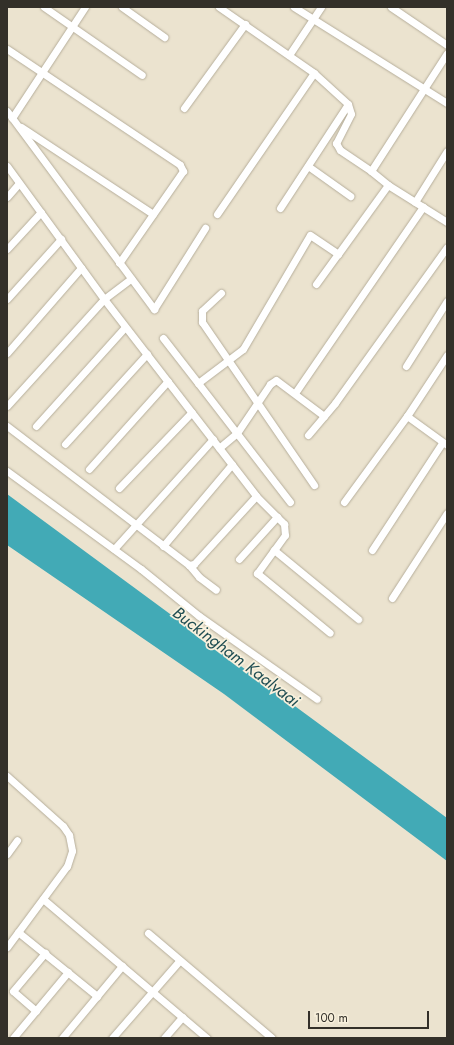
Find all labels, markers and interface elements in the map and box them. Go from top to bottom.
water label: Buckingham Kaalvaai [169,603,303,711]
scale bar [310,1003,431,1029]
text: 100 m [315,1009,348,1027]

